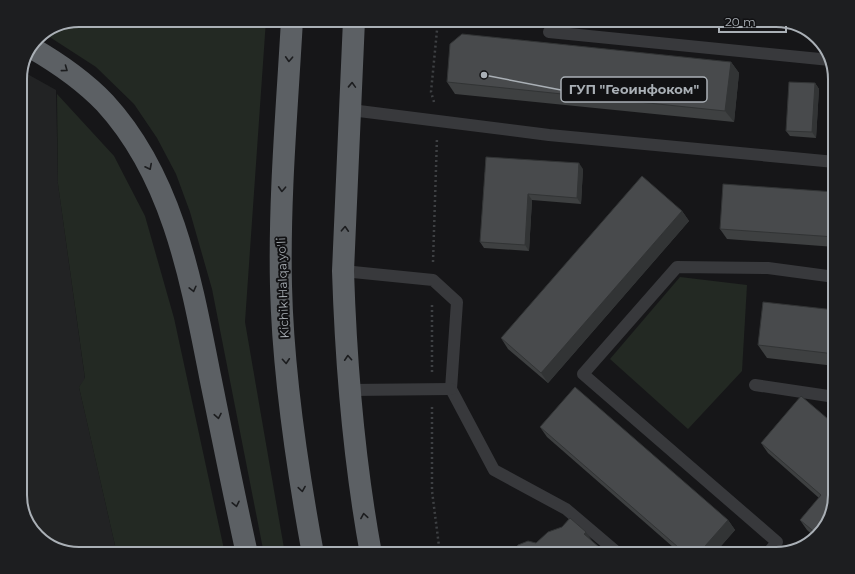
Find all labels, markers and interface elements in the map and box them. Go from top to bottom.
scale bar [719,8,786,34]
text: 20 m [725,14,756,29]
one-way arrow [285,56,294,62]
one-way arrow [61,64,68,71]
callout: ГУП "Геоинфоком" [561,77,707,102]
text: ГУП "Геоинфоком" [569,81,699,97]
one-way arrow [348,82,357,88]
one-way arrow [144,162,152,170]
one-way arrow [278,186,287,192]
one-way arrow [341,226,350,232]
street label: Kichik Halqa yo'li [273,237,292,339]
one-way arrow [188,286,196,292]
one-way arrow [343,355,352,361]
one-way arrow [281,358,290,364]
one-way arrow [213,413,222,419]
one-way arrow [298,486,306,493]
one-way arrow [232,500,240,507]
one-way arrow [360,512,369,519]

